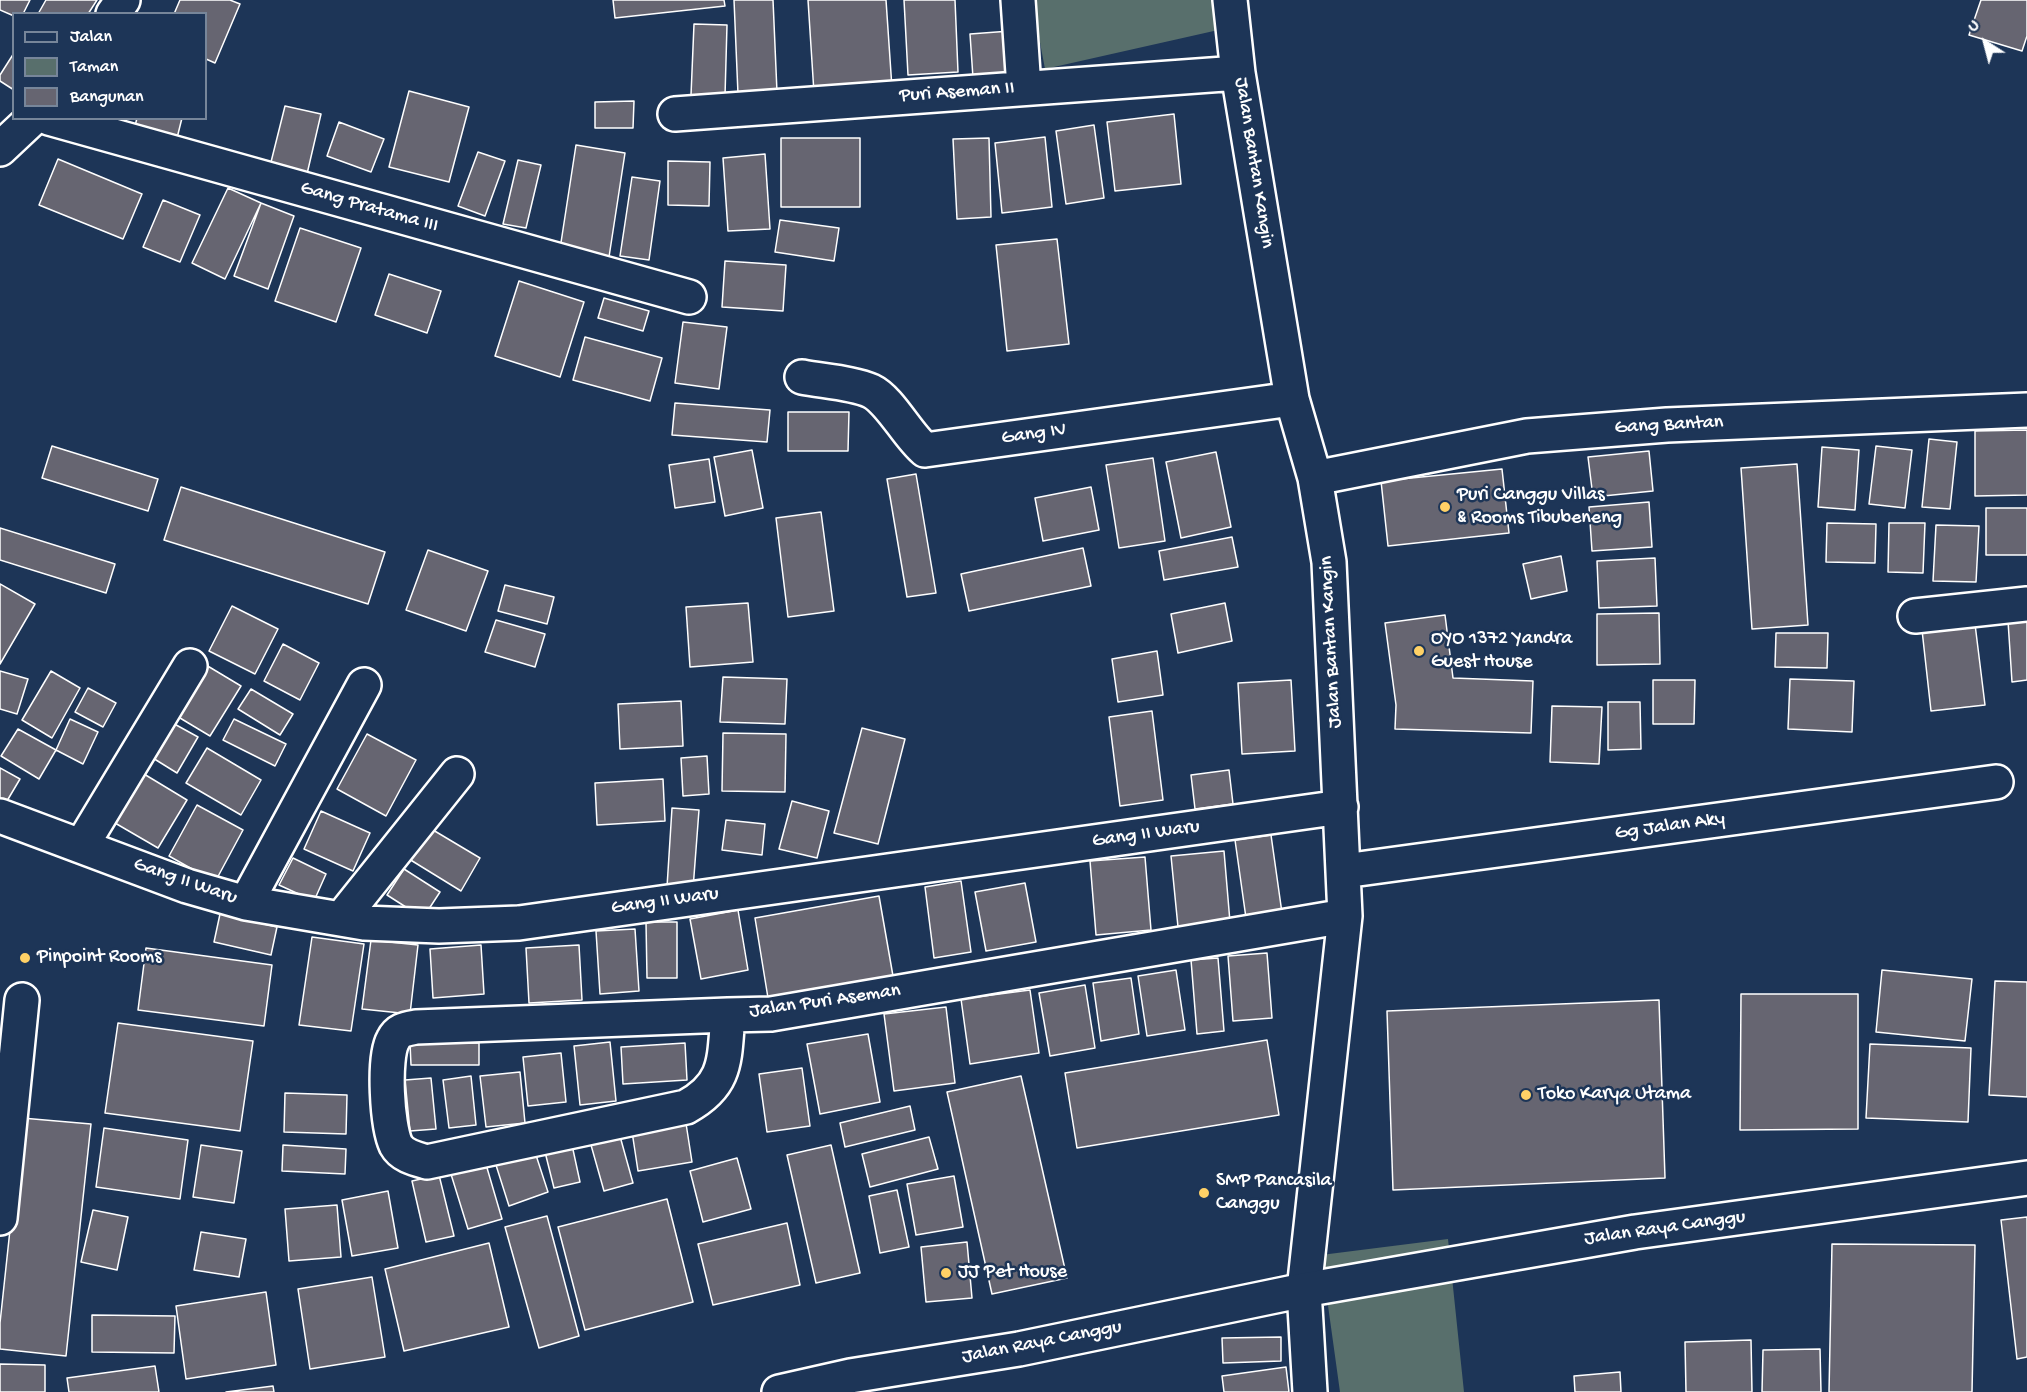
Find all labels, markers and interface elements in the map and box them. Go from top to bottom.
legend [12,12,207,120]
north arrow [1955,12,2015,72]
text: U [1965,17,1983,37]
text: Jalan [70,27,112,48]
text: Taman [70,57,118,78]
street label: Jalan Bantan Kangin [1228,76,1278,250]
street label: Puri Aseman II [899,77,1015,109]
text: Bangunan [70,87,144,108]
street label: Gang Pratama III [297,177,441,239]
street label: Gang Bantan [1614,411,1724,441]
street label: Gang IV [1000,419,1068,451]
place label: Puri Canggu Villas & Rooms Tibubeneng [1457,484,1622,531]
marker: Puri Canggu Villas & Rooms Tibubeneng [1438,500,1452,514]
street label: Jalan Bantan Kangin [1315,555,1349,729]
place label: OYO 1372 Yandra Guest House [1431,628,1572,675]
marker: OYO 1372 Yandra Guest House [1412,644,1426,658]
street label: Gg Jalan Aky [1614,807,1726,847]
street label: Gang II Waru [1091,816,1201,854]
street label: Gang II Waru [130,853,240,911]
street label: Gang II Waru [610,883,720,921]
place label: Pinpoint Rooms [37,946,162,970]
marker: Pinpoint Rooms [18,951,32,965]
street label: Jalan Puri Aseman [748,980,902,1024]
place label: Toko Karya Utama [1538,1083,1691,1107]
marker: Toko Karya Utama [1519,1088,1533,1102]
place label: SMP Pancasila Canggu [1216,1170,1332,1217]
marker: SMP Pancasila Canggu [1197,1186,1211,1200]
street label: Jalan Raya Canggu [1583,1206,1747,1252]
place label: JJ Pet House [958,1261,1067,1285]
marker: JJ Pet House [939,1266,953,1280]
street label: Jalan Raya Canggu [960,1316,1124,1370]

